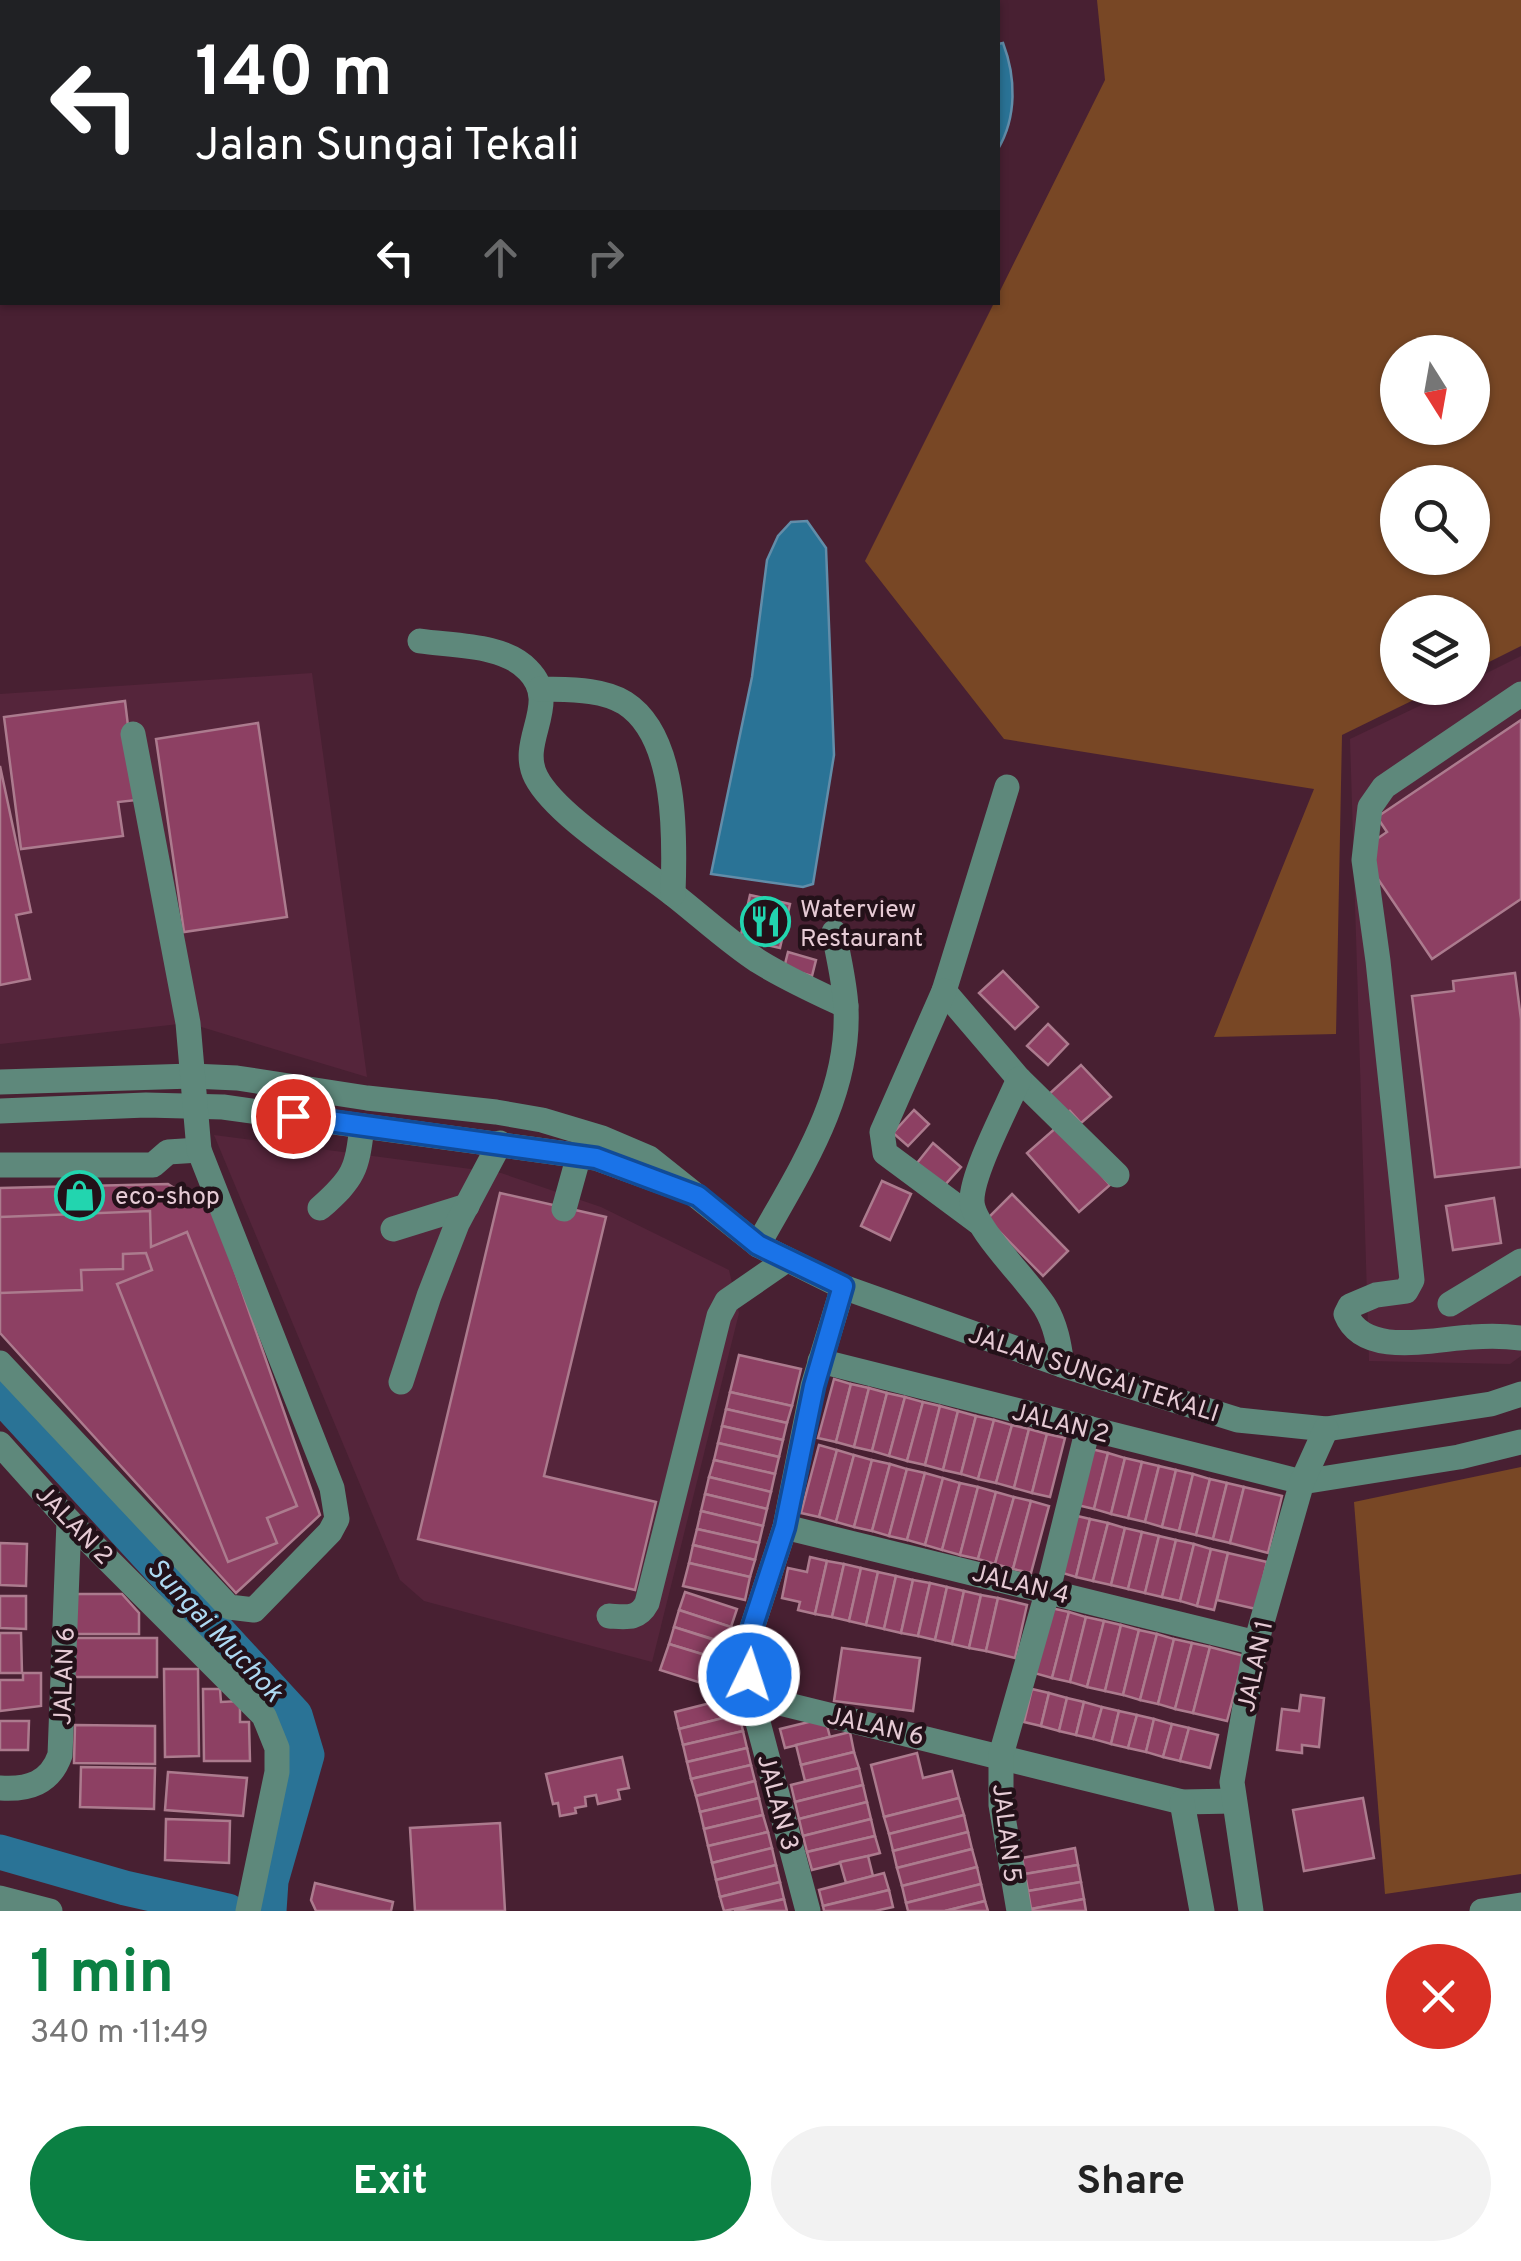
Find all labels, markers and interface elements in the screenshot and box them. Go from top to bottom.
text: 140 m [195,32,393,121]
icon: left [30,40,160,170]
text: Jalan Sungai Tekali [195,119,579,176]
icon: left [368,230,423,285]
icon: ahead [473,230,528,285]
icon: right [578,230,633,285]
north arrow [1380,335,1490,445]
map controls [1380,335,1490,705]
button: search [1380,465,1490,575]
button: layers [1380,595,1490,705]
place label: Waterview Restaurant [800,895,923,956]
restaurant icon: Waterview Restaurant [739,896,791,948]
pin [251,1074,336,1159]
icon: arrive [266,1089,321,1144]
shop icon: eco-shop [54,1169,106,1221]
place label: eco-shop [115,1182,220,1214]
street label: JALAN SUNGAI TEKALI [964,1320,1223,1432]
street label: JALAN 2 [1008,1397,1112,1452]
street label: JALAN 2 [27,1479,119,1573]
water label: Sungai Muchok [138,1551,290,1711]
street label: JALAN 4 [968,1558,1072,1613]
street label: JALAN 1 [1232,1618,1282,1715]
position arrow [697,1623,801,1727]
street label: JALAN 6 [48,1626,84,1726]
street label: JALAN 6 [824,1701,927,1755]
street label: JALAN 3 [748,1751,804,1855]
street label: JALAN 5 [983,1782,1027,1885]
text: 1 min [30,1938,174,2014]
button: close [1386,1944,1491,2049]
text: 340 m · 11:49 [30,2014,209,2054]
button: Exit [30,2126,751,2241]
button: Share [771,2126,1491,2241]

